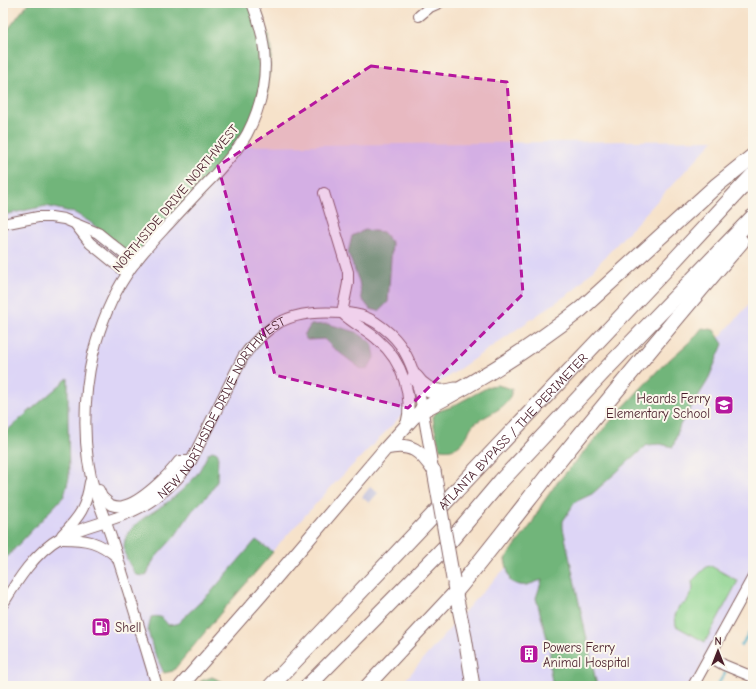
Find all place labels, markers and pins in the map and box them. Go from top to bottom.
place label: Heards Ferry Elementary School [606,391,710,421]
school or university icon: Heards Ferry Elementary School [713,394,735,416]
fuel station icon: Shell [90,616,112,638]
place label: Shell [115,620,141,635]
place label: Powers Ferry Animal Hospital [543,640,630,670]
building icon: Powers Ferry Animal Hospital [518,643,540,665]

